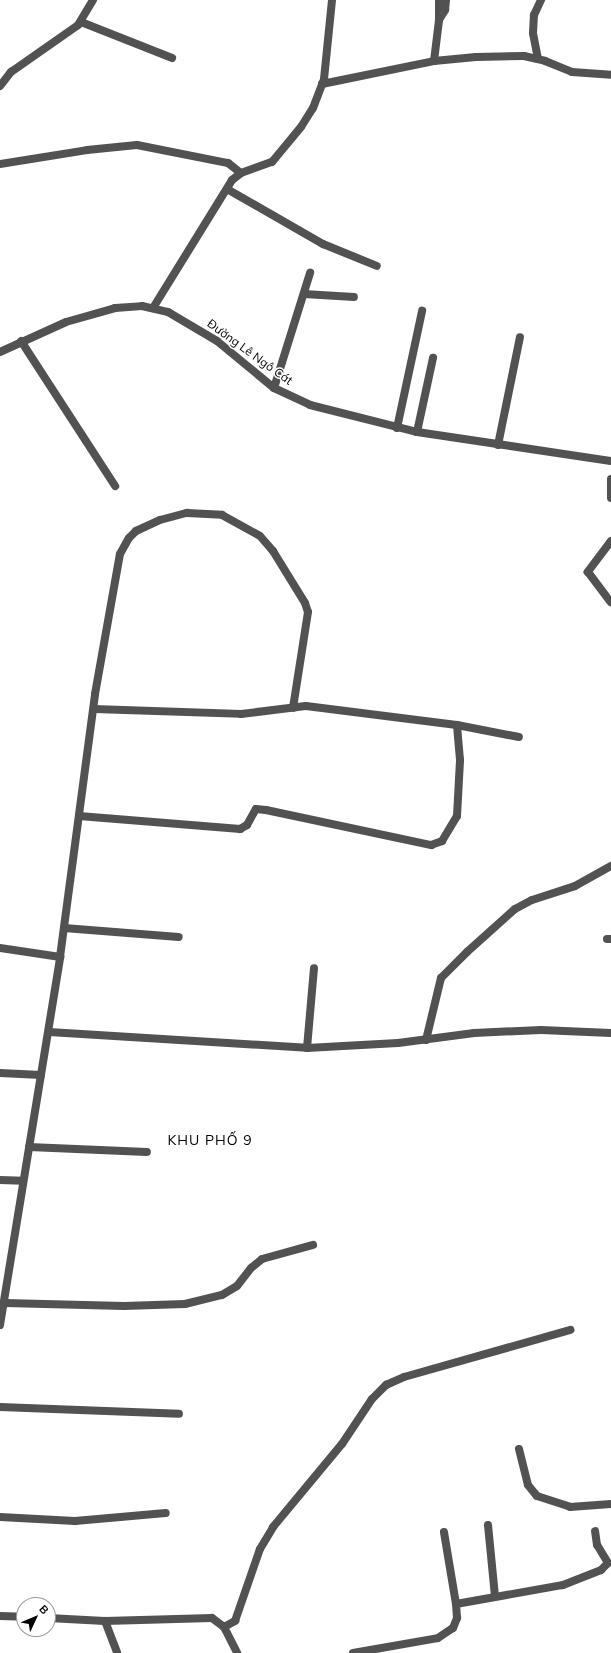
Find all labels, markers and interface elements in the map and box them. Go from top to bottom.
street label: Đường Lê Ngô Cát [204,316,296,388]
district label: KHU PHỐ 9 [167,1132,253,1148]
north arrow [16,1597,56,1637]
text: B [36,1602,52,1617]

